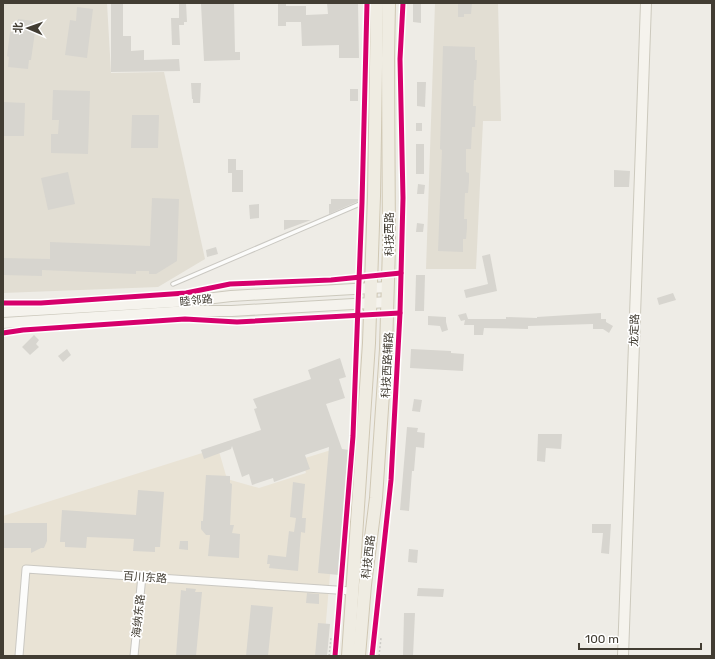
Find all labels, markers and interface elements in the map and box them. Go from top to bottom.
north arrow [8,8,48,48]
text: 北 [12,22,25,33]
street label: 科技西路 [383,212,396,256]
street label: 睦邻路 [179,292,213,309]
street label: 龙定路 [627,313,642,347]
street label: 科技西路辅路 [379,332,396,398]
street label: 科技西路 [359,534,378,580]
street label: 百川东路 [123,569,167,586]
street label: 海纳东路 [130,593,147,639]
scale bar [579,625,701,651]
text: 100 m [585,632,619,646]

